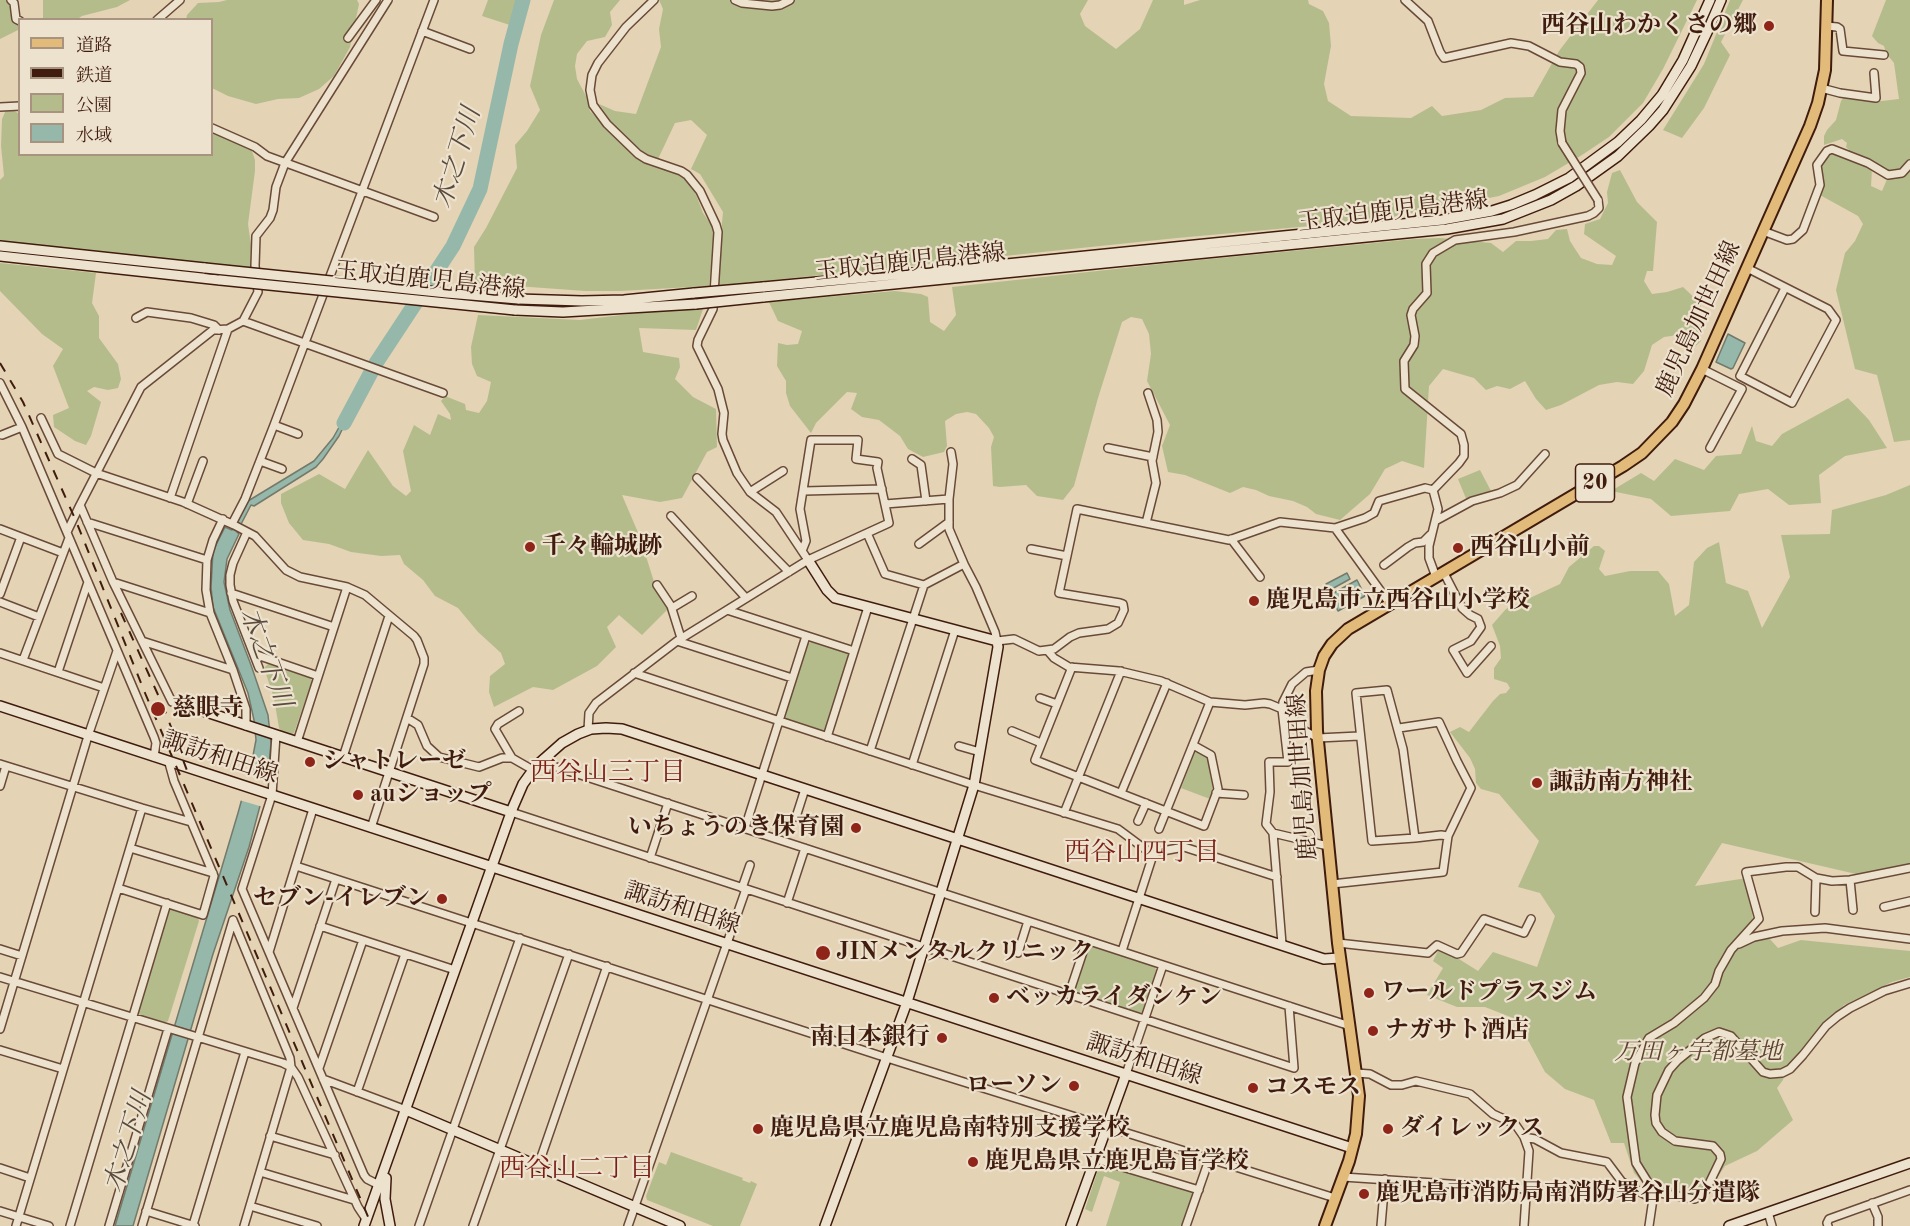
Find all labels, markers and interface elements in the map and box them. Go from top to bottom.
place label: 西谷山わかくさの郷 [1541,12,1757,40]
legend [18,18,213,156]
marker: 西谷山わかくさの郷 [1762,19,1776,33]
text: 道路 [76,37,112,55]
text: 鉄道 [76,67,112,85]
text: 公園 [76,97,112,115]
water label: 木之下川 [428,104,488,212]
text: 水域 [76,127,112,145]
street label: 玉取迫鹿児島港線 [1296,186,1490,238]
street label: 鹿児島加世田線 [1650,237,1748,401]
street label: 玉取迫鹿児島港線 [813,239,1007,287]
street label: 玉取迫鹿児島港線 [333,257,527,305]
road number: 20 [1576,464,1614,502]
place label: 千々輪城跡 [542,533,662,561]
place label: 西谷山小前 [1470,534,1590,562]
marker: 千々輪城跡 [523,540,537,554]
marker: 西谷山小前 [1451,541,1465,555]
place label: 鹿児島市立西谷山小学校 [1266,587,1530,615]
marker: 鹿児島市立西谷山小学校 [1247,594,1261,608]
water label: 木之下川 [233,604,297,712]
street label: 鹿児島加世田線 [1283,692,1323,862]
place label: 慈眼寺 [172,695,244,723]
marker: 慈眼寺 [149,700,167,718]
street label: 諏訪和田線 [158,726,282,790]
place label: シャトレーゼ [322,748,466,776]
marker: シャトレーゼ [303,755,317,769]
district label: 西谷山三丁目 [530,757,686,789]
place label: 諏訪南方神社 [1549,769,1693,797]
marker: 諏訪南方神社 [1530,776,1544,790]
place label: auショップ [370,781,491,809]
marker: auショップ [351,788,365,802]
place label: いちょうのき保育園 [628,814,844,842]
marker: いちょうのき保育園 [849,821,863,835]
district label: 西谷山四丁目 [1064,837,1220,869]
street label: 諏訪和田線 [620,877,744,941]
place label: セブン-イレブン [253,885,430,913]
marker: セブン-イレブン [435,892,449,906]
place label: JINメンタルクリニック [836,939,1094,967]
marker: JINメンタルクリニック [814,944,832,962]
place label: ワールドプラスジム [1381,979,1597,1007]
place label: ベッカライダンケン [1006,984,1222,1012]
marker: ワールドプラスジム [1362,986,1376,1000]
marker: ベッカライダンケン [987,991,1001,1005]
place label: ナガサト酒店 [1385,1017,1529,1045]
place label: 南日本銀行 [810,1024,930,1052]
marker: ナガサト酒店 [1366,1024,1380,1038]
street label: 諏訪和田線 [1082,1028,1206,1092]
marker: 南日本銀行 [935,1031,949,1045]
park label: 万田ヶ宇都墓地 [1614,1039,1782,1067]
place label: ローソン [966,1072,1062,1100]
place label: コスモス [1265,1074,1361,1102]
marker: ローソン [1067,1079,1081,1093]
marker: コスモス [1246,1081,1260,1095]
water label: 木之下川 [99,1088,159,1196]
place label: 鹿児島県立鹿児島南特別支援学校 [770,1115,1130,1143]
place label: ダイレックス [1400,1115,1544,1143]
marker: 鹿児島県立鹿児島南特別支援学校 [751,1122,765,1136]
marker: ダイレックス [1381,1122,1395,1136]
place label: 鹿児島県立鹿児島盲学校 [985,1148,1249,1176]
district label: 西谷山二丁目 [499,1153,655,1185]
marker: 鹿児島県立鹿児島盲学校 [966,1155,980,1169]
place label: 鹿児島市消防局南消防署谷山分遣隊 [1376,1180,1760,1208]
marker: 鹿児島市消防局南消防署谷山分遣隊 [1357,1187,1371,1201]

